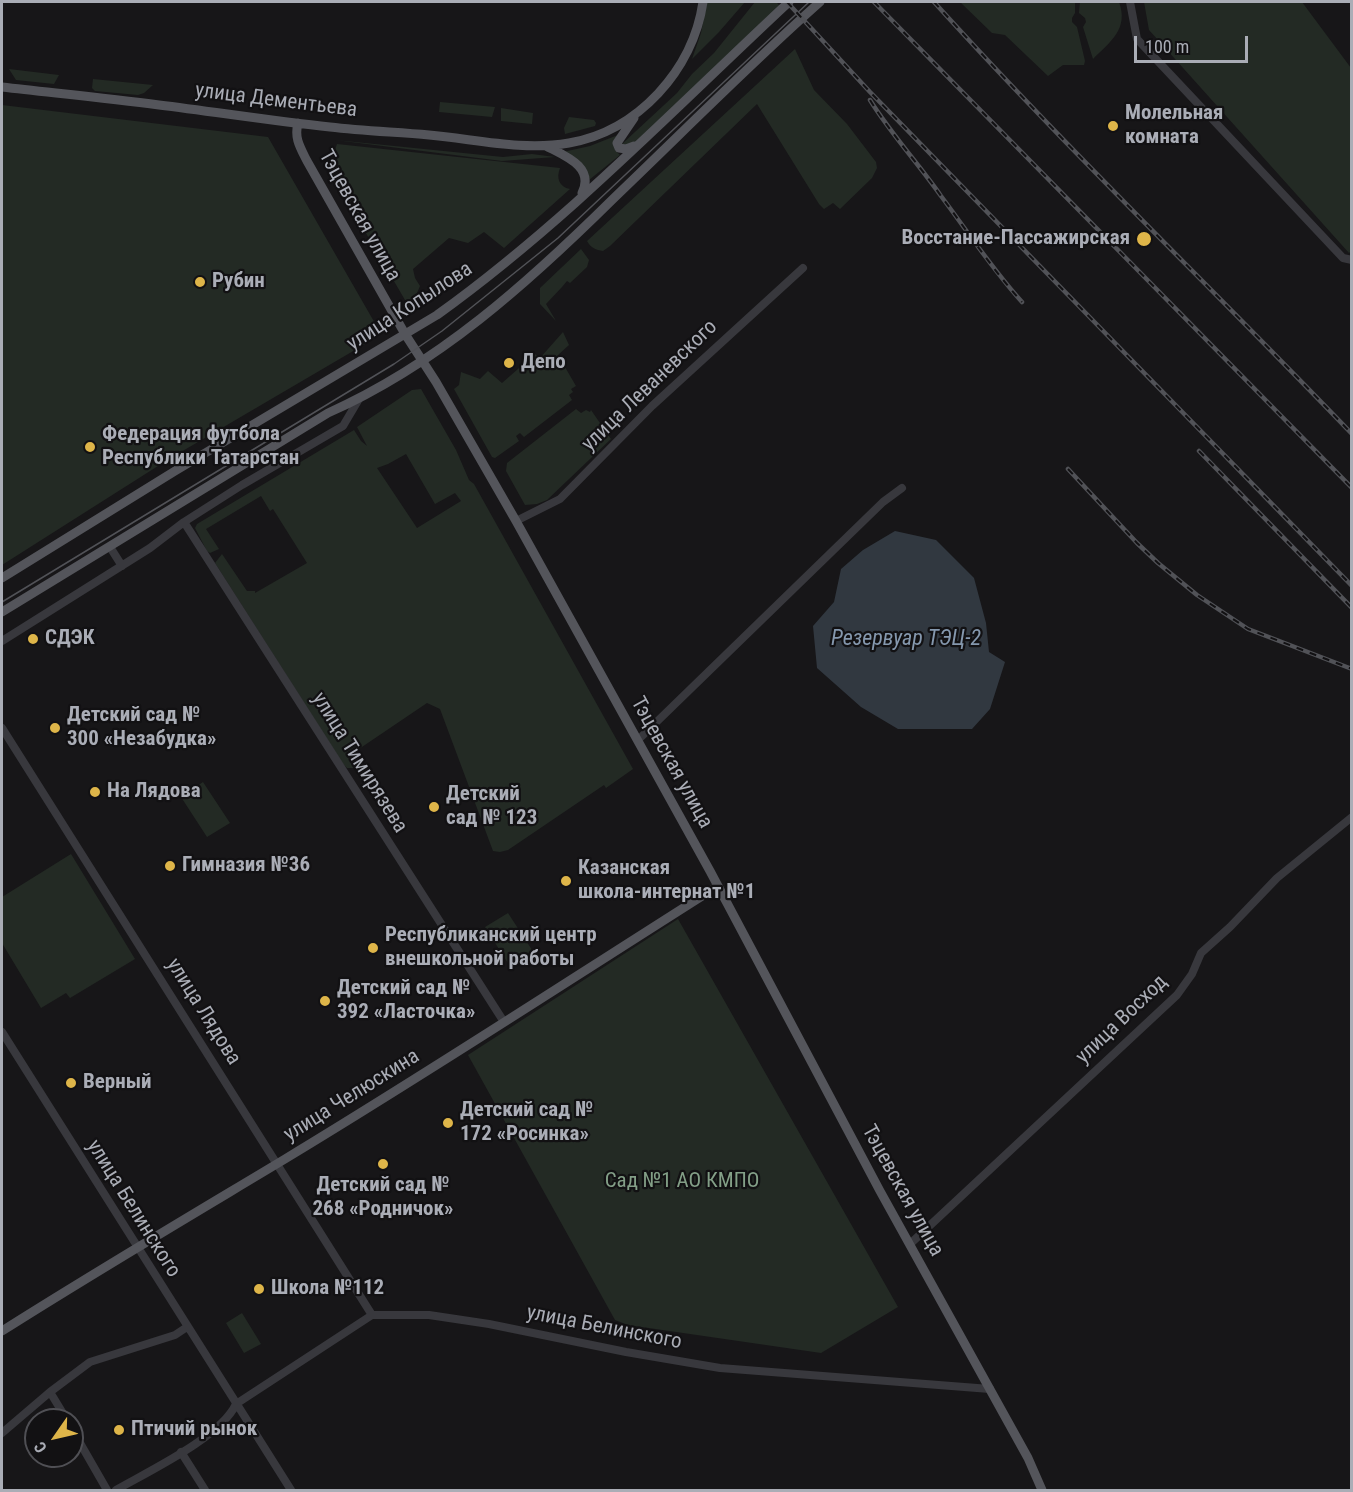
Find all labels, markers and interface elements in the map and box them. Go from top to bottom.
scale bar [1137,24,1251,62]
text: 100 m [1145,36,1189,57]
street label: улица Дементьева [194,79,358,123]
place label: Молельная комната [1125,101,1223,151]
marker: Молельная комната [1106,119,1120,133]
street label: Тэцевская улица [312,146,406,286]
place label: Восстание-Пассажирская [901,226,1130,252]
marker: Восстание-Пассажирская [1135,230,1153,248]
street label: улица Копылова [343,257,477,357]
place label: Рубин [212,269,265,295]
marker: Рубин [193,275,207,289]
street label: улица Леваневского [577,315,723,457]
place label: Депо [521,350,566,376]
marker: Депо [502,356,516,370]
place label: Федерация футбола Республики Татарстан [102,422,299,472]
marker: Федерация футбола Республики Татарстан [83,440,97,454]
place label: СДЭК [45,626,94,652]
water label: Резервуар ТЭЦ-2 [831,626,981,652]
marker: СДЭК [26,632,40,646]
street label: улица Тимирязева [306,688,412,838]
street label: Тэцевская улица [624,693,718,833]
place label: Детский сад № 300 «Незабудка» [67,703,216,753]
marker: Детский сад № 300 «Незабудка» [48,721,62,735]
place label: На Лядова [107,779,201,805]
place label: Детский сад № 123 [446,782,537,832]
marker: На Лядова [88,785,102,799]
marker: Детский сад № 123 [427,800,441,814]
place label: Гимназия №36 [182,853,310,879]
place label: Казанская школа-интернат №1 [578,856,755,906]
marker: Гимназия №36 [163,859,177,873]
marker: Казанская школа-интернат №1 [559,874,573,888]
place label: Республиканский центр внешкольной работы [385,923,597,973]
marker: Республиканский центр внешкольной работы [366,941,380,955]
street label: улица Лядова [160,954,246,1070]
street label: улица Восход [1071,970,1173,1070]
place label: Детский сад № 392 «Ласточка» [337,976,475,1026]
marker: Детский сад № 392 «Ласточка» [318,994,332,1008]
street label: улица Челюскина [280,1044,424,1148]
place label: Верный [83,1070,152,1096]
marker: Верный [64,1076,78,1090]
place label: Детский сад № 172 «Росинка» [460,1098,593,1148]
marker: Детский сад № 172 «Росинка» [441,1116,455,1130]
street label: Тэцевская улица [855,1121,949,1261]
street label: улица Белинского [81,1136,185,1282]
marker: Детский сад № 268 «Родничок» [376,1157,390,1171]
park label: Сад №1 АО КМПО [605,1169,759,1195]
place label: Детский сад № 268 «Родничок» [312,1173,454,1223]
place label: Школа №112 [271,1276,384,1302]
marker: Школа №112 [252,1282,266,1296]
street label: улица Белинского [524,1301,684,1355]
north arrow [24,1408,84,1468]
place label: Птичий рынок [131,1417,257,1443]
marker: Птичий рынок [112,1423,126,1437]
text: С [30,1438,51,1456]

